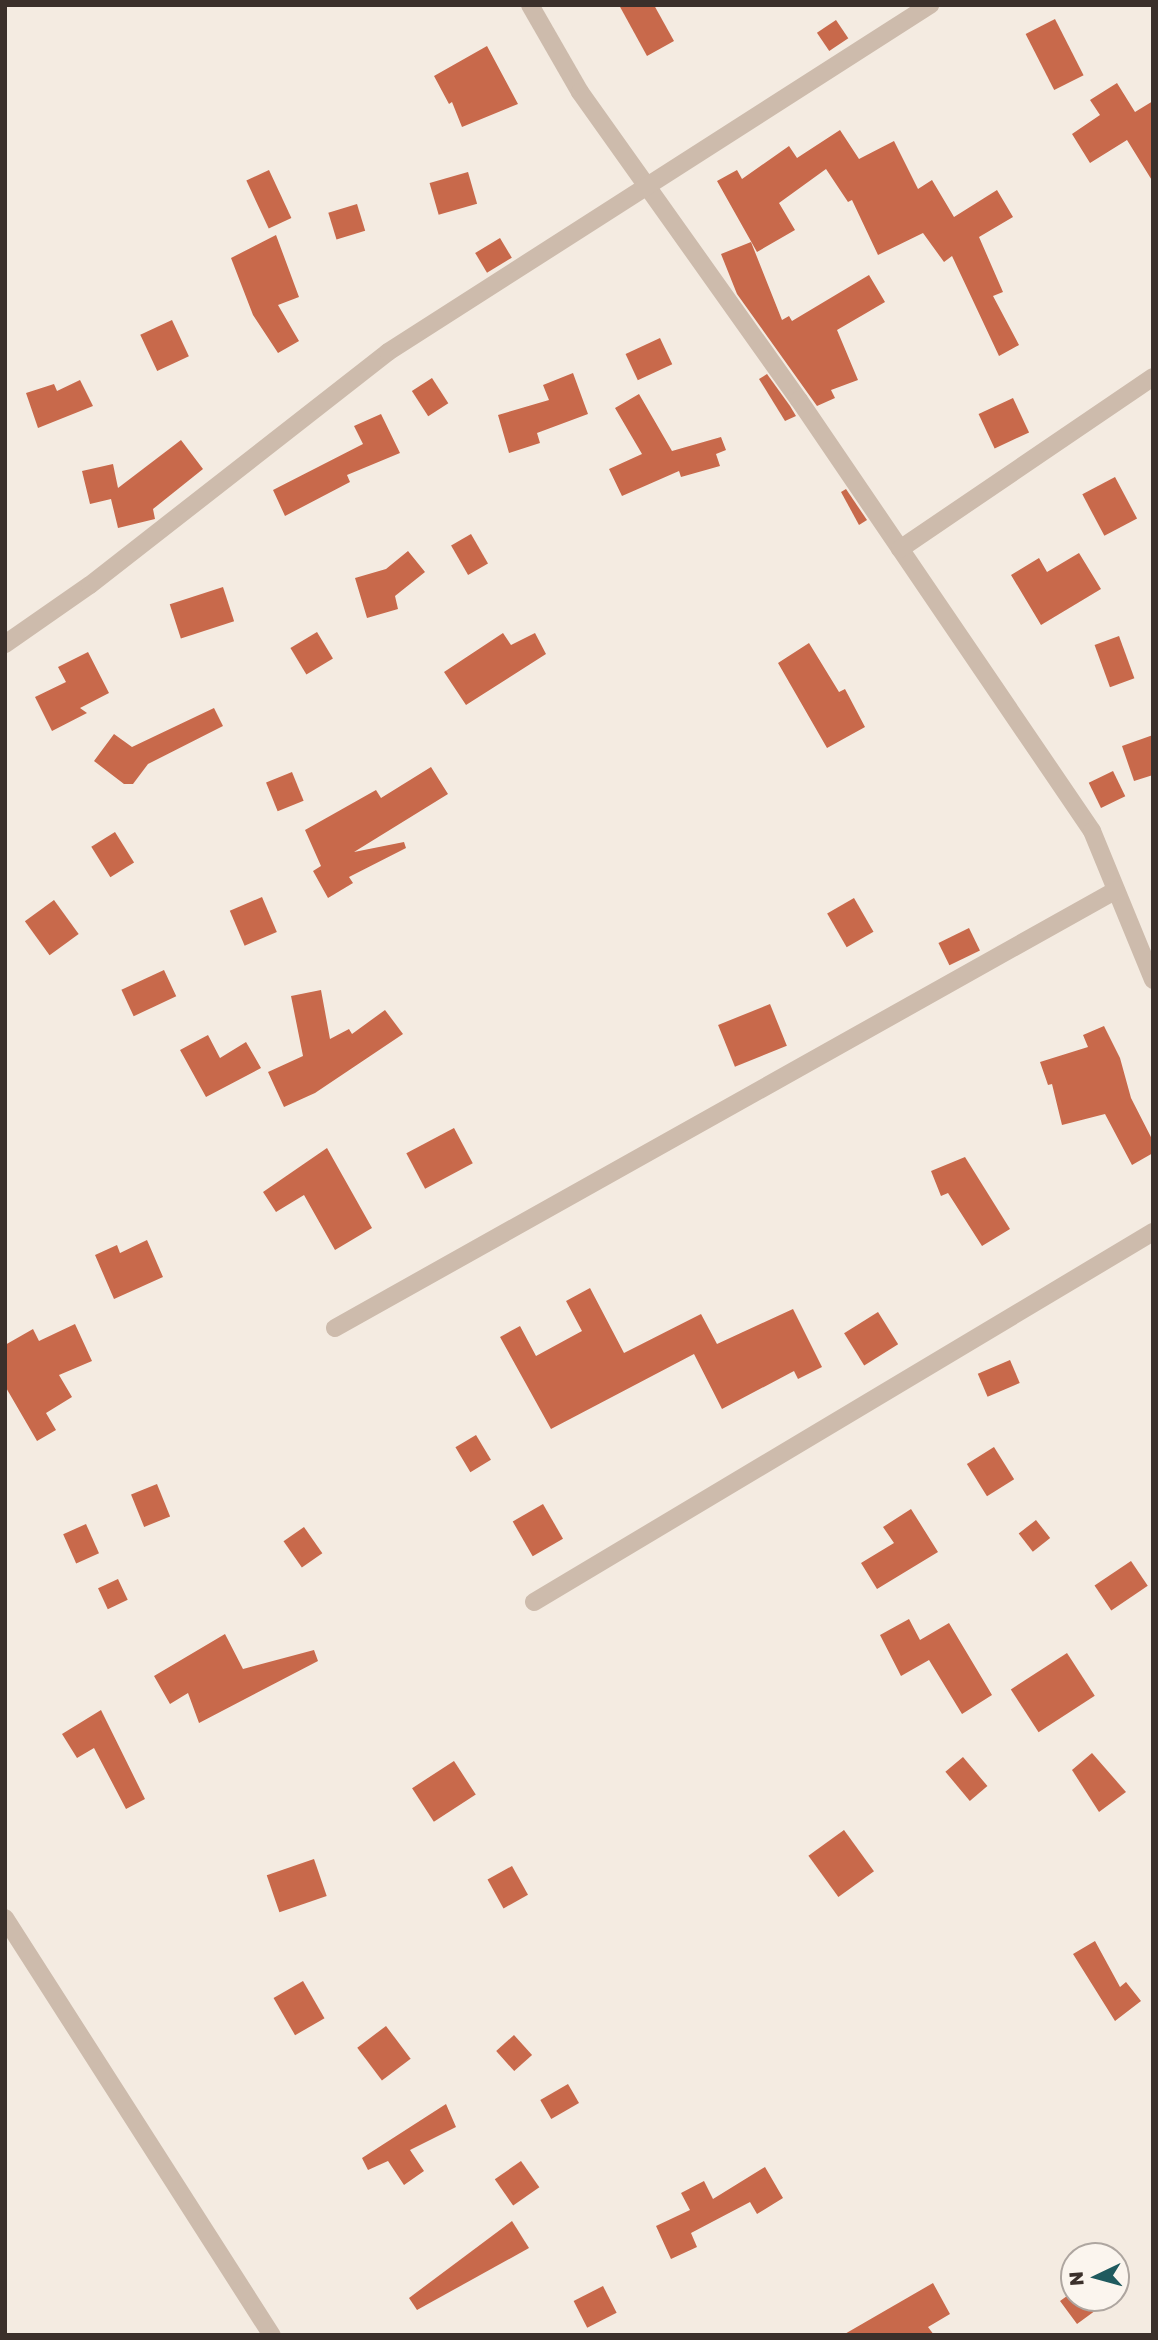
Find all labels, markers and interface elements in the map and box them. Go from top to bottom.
north arrow [1060,2242,1130,2312]
text: N [1063,2271,1088,2287]

